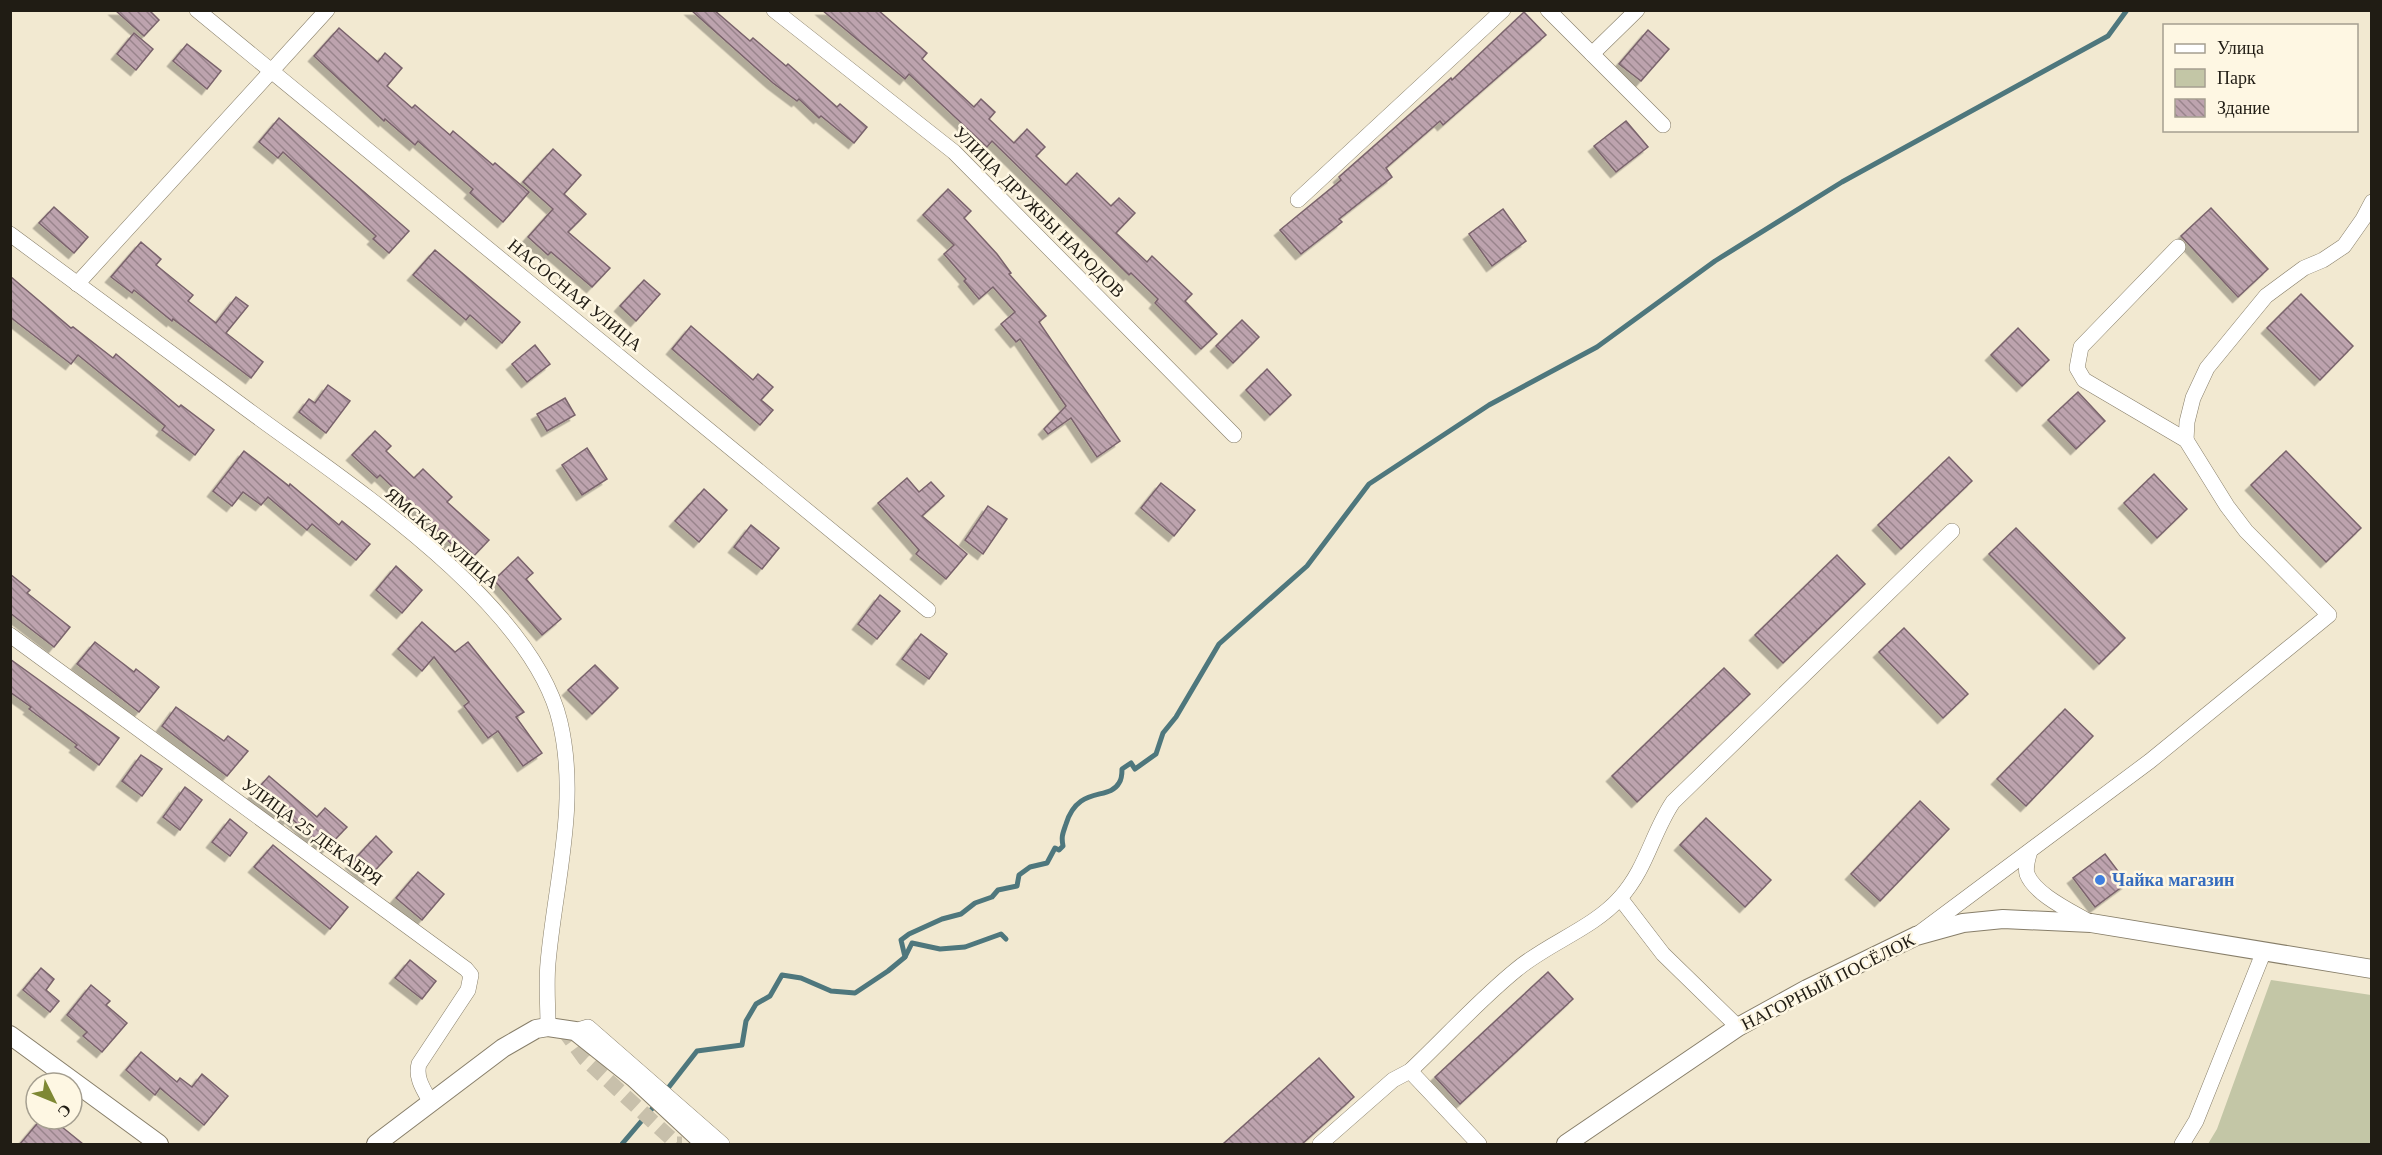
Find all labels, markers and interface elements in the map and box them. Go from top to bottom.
legend [2163,24,2358,132]
text: Улица [2217,38,2264,58]
text: Парк [2217,68,2256,88]
text: Здание [2217,98,2270,118]
street label: УЛИЦА ДРУЖБЫ НАРОДОВ [949,122,1129,302]
street label: НАСОСНАЯ УЛИЦА [504,235,646,355]
street label: ЯМСКАЯ УЛИЦА [381,483,503,593]
street label: УЛИЦА 25 ДЕКАБРЯ [238,774,386,890]
place label: Чайка магазин [2112,870,2234,890]
marker: Чайка магазин [2093,873,2107,887]
street label: НАГОРНЫЙ ПОСЁЛОК [1738,929,1919,1034]
north arrow [24,1071,84,1131]
text: С [54,1101,75,1121]

